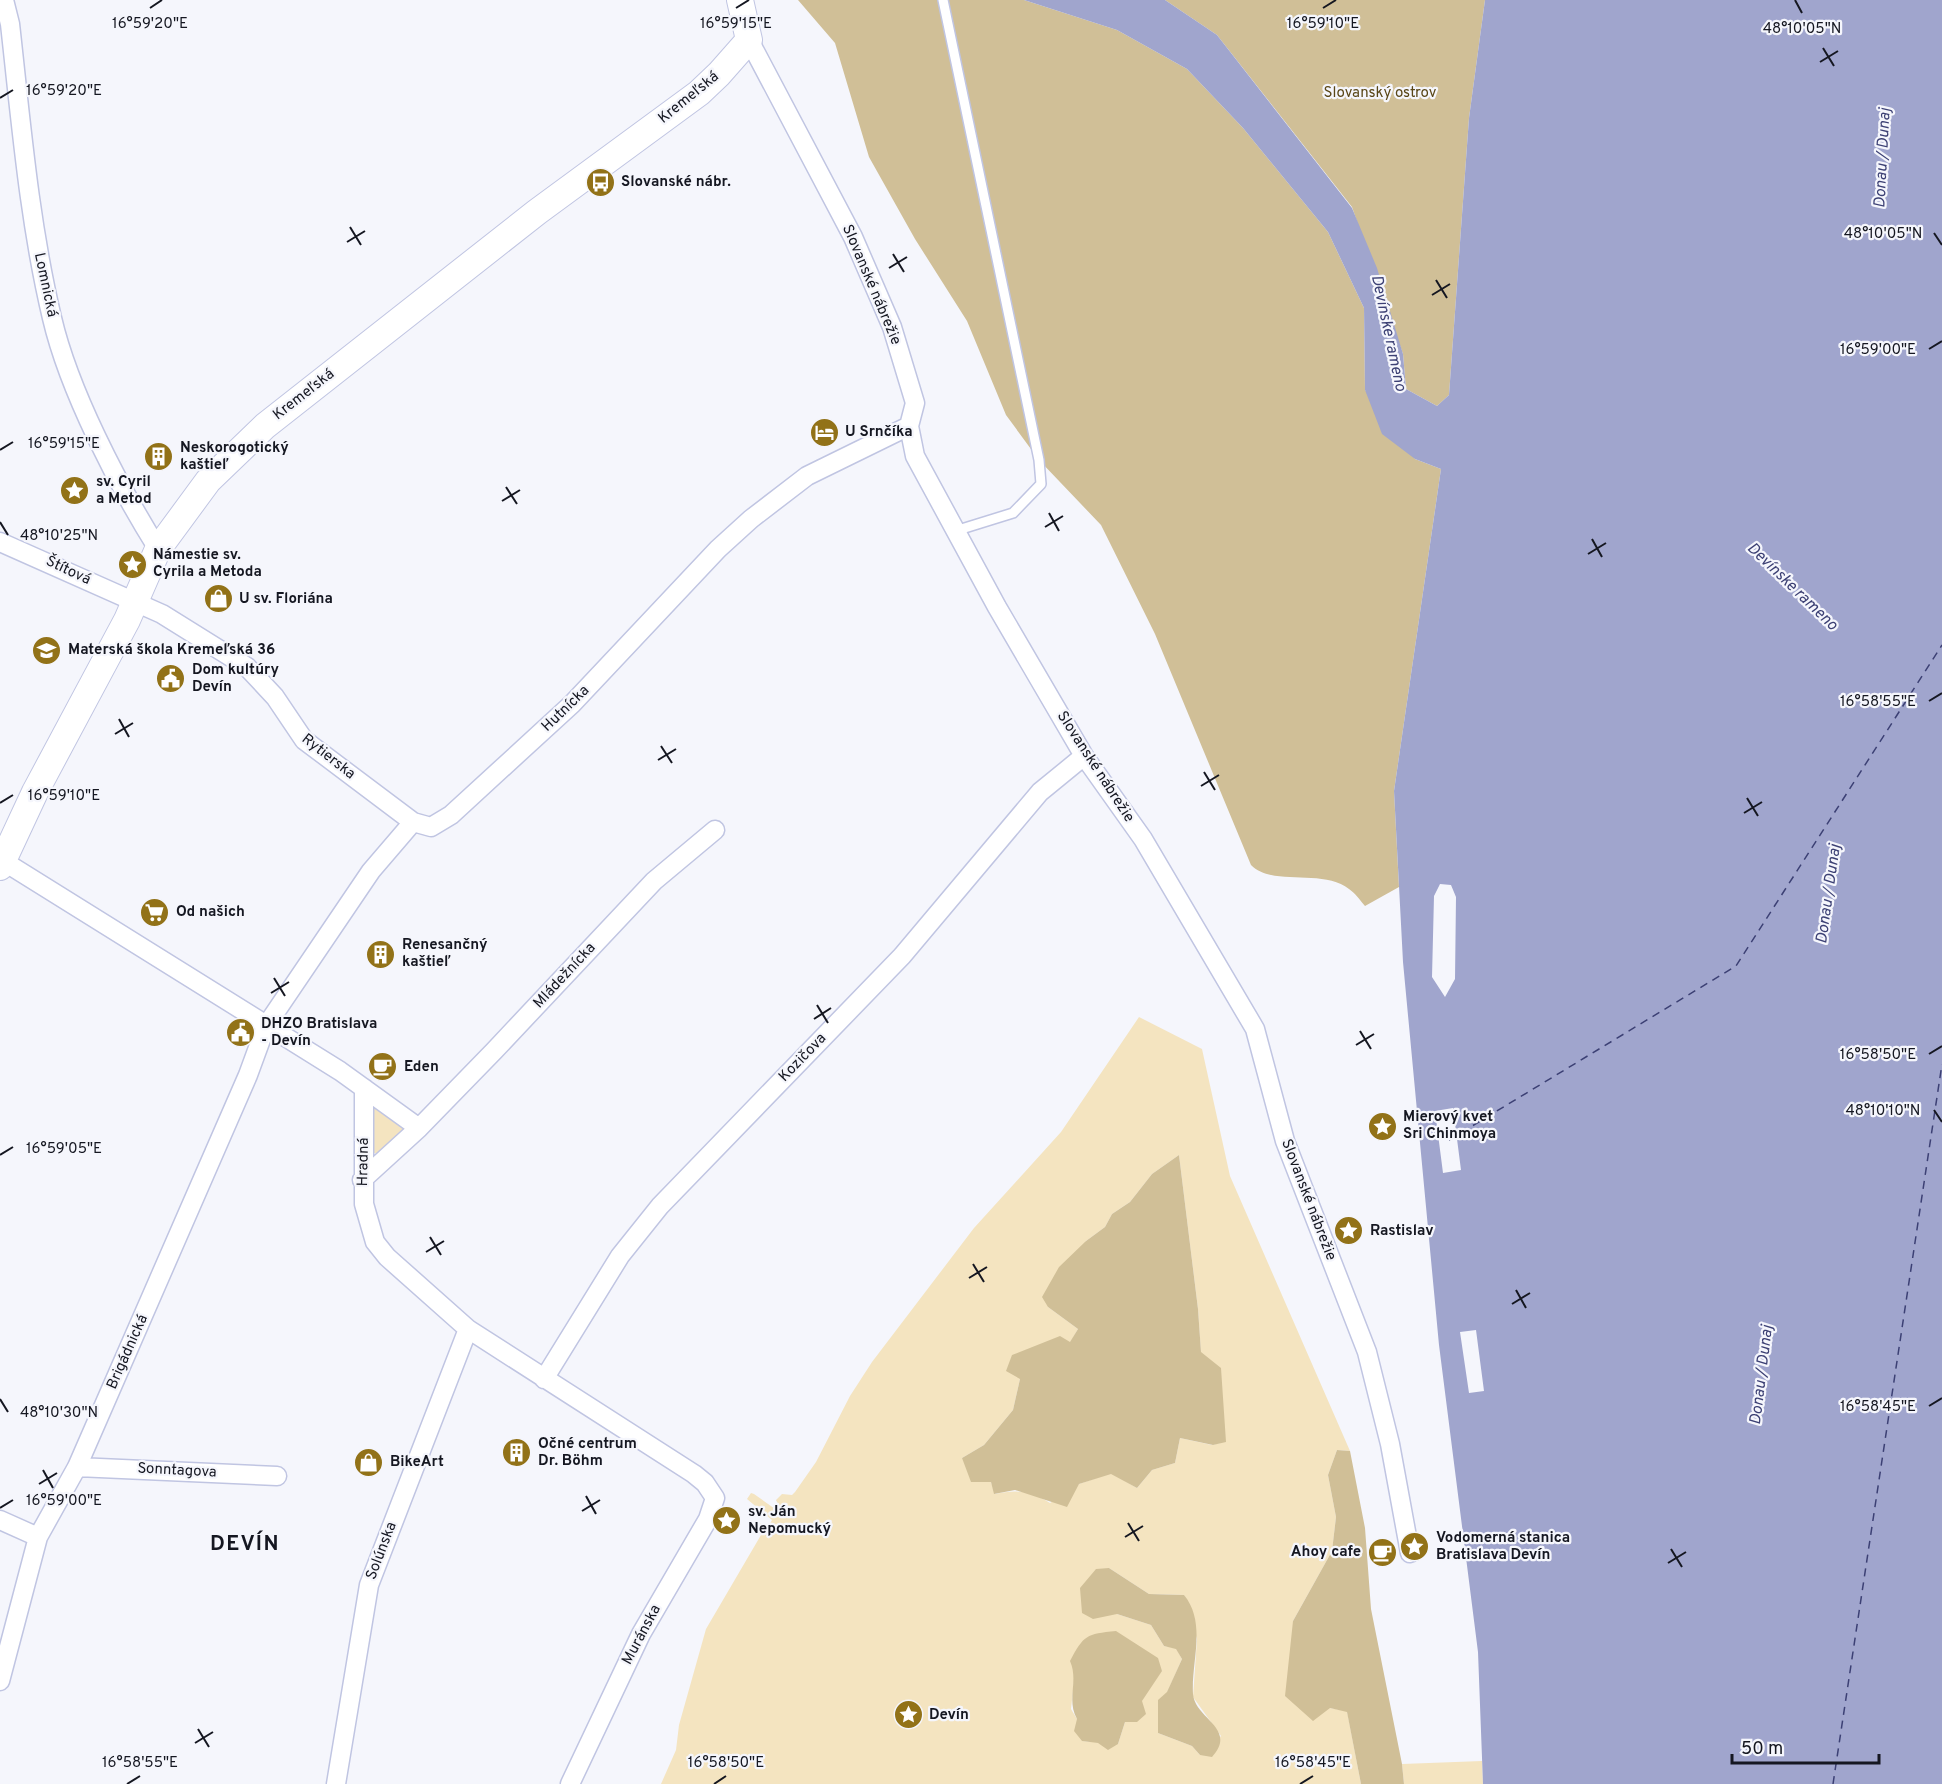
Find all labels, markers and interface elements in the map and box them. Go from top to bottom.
text: 16°59'20"E [112,15,188,34]
text: 16°59'15"E [700,15,772,34]
text: 16°59'10"E [1287,15,1359,34]
text: 48°10'05"N [1763,20,1841,39]
street label: Kremeľská [655,68,723,128]
text: 16°59'20"E [26,82,102,101]
park label: Slovanský ostrov [1323,84,1437,103]
water label: Donau / Dunaj [1870,106,1896,209]
bus stop icon: Slovanské nábr. [584,166,616,198]
place label: Slovanské nábr. [621,173,731,192]
street label: Slovanské nábrežie [837,222,905,348]
text: 48°10'05"N [1844,225,1922,244]
street label: Lomnická [29,251,61,319]
water label: Devínske rameno [1366,273,1410,394]
text: 16°59'00"E [1840,341,1916,360]
street label: Kremeľská [269,365,339,425]
hotel icon: U Srnčíka [808,416,840,448]
place label: U Srnčíka [845,423,913,442]
text: 16°59'15"E [28,435,100,454]
place label: Neskorogotický kaštieľ [180,439,289,475]
building icon: Neskorogotický kaštieľ [143,441,175,473]
place label: sv. Cyril a Metod [96,473,152,509]
place icon: sv. Cyril a Metod [59,475,91,507]
text: 48°10'25"N [20,527,98,546]
water label: Devínske rameno [1742,539,1842,636]
place label: Námestie sv. Cyrila a Metoda [153,546,262,582]
place icon: Námestie sv. Cyrila a Metoda [116,548,148,580]
street label: Štítová [42,550,95,590]
shop icon: U sv. Floriána [202,583,234,615]
place label: U sv. Floriána [239,590,333,609]
school or university icon: Materská škola Kremeľská 36 [31,634,63,666]
place label: Materská škola Kremeľská 36 [68,641,275,660]
place label: Dom kultúry Devín [192,661,279,697]
public building icon: Dom kultúry Devín [155,663,187,695]
street label: Hutnícka [538,682,594,736]
text: 16°58'55"E [1840,693,1916,712]
street label: Slovanské nábrežie [1052,708,1138,826]
street label: Rytierska [297,730,359,784]
text: 16°59'10"E [28,787,100,806]
water label: Donau / Dunaj [1812,842,1846,945]
supermarket icon: Od našich [139,896,171,928]
place label: Od našich [176,903,245,922]
place label: Renesančný kaštieľ [402,936,488,972]
building icon: Renesančný kaštieľ [365,938,397,970]
street label: Mládežnícka [530,939,600,1013]
place label: DHZO Bratislava - Devín [261,1015,377,1051]
public building icon: DHZO Bratislava - Devín [224,1017,256,1049]
street label: Kozičova [775,1030,831,1086]
text: 16°58'50"E [1840,1046,1916,1065]
cafe icon: Eden [367,1051,399,1083]
place label: Eden [404,1058,439,1077]
text: 48°10'10"N [1846,1102,1920,1121]
place label: Mierový kvet Sri Chinmoya [1403,1108,1496,1144]
place icon: Mierový kvet Sri Chinmoya [1366,1110,1398,1142]
street label: Slovanské nábrežie [1276,1136,1340,1264]
street label: Hradná [354,1137,374,1187]
text: 16°59'05"E [26,1140,102,1159]
place icon: Rastislav [1333,1215,1365,1247]
place label: Rastislav [1370,1222,1434,1241]
street label: Brigádnická [103,1312,153,1392]
water label: Donau / Dunaj [1746,1323,1778,1426]
text: 16°58'45"E [1840,1398,1916,1417]
text: 48°10'30"N [20,1404,98,1423]
place label: Očné centrum Dr. Böhm [538,1435,637,1471]
building icon: Očné centrum Dr. Böhm [501,1437,533,1469]
shop icon: BikeArt [353,1446,385,1478]
place label: BikeArt [390,1453,444,1472]
street label: Sonntagova [137,1459,217,1483]
text: 16°59'00"E [26,1492,102,1511]
place label: sv. Ján Nepomucký [748,1503,832,1539]
place icon: sv. Ján Nepomucký [711,1505,743,1537]
street label: Solúnska [362,1519,402,1583]
place label: Vodomerná stanica Bratislava Devín [1436,1529,1570,1565]
district label: DEVÍN [210,1530,280,1558]
place icon: Vodomerná stanica Bratislava Devín [1399,1531,1431,1563]
cafe icon: Ahoy cafe [1366,1536,1398,1568]
place label: Ahoy cafe [1291,1543,1361,1562]
street label: Muránska [618,1602,666,1668]
place icon: Devín [892,1699,924,1731]
place label: Devín [929,1706,969,1725]
scale bar [1732,1727,1879,1765]
text: 50 m [1741,1738,1783,1761]
text: 16°58'55"E [102,1754,178,1773]
text: 16°58'50"E [688,1754,764,1773]
text: 16°58'45"E [1275,1754,1351,1773]

